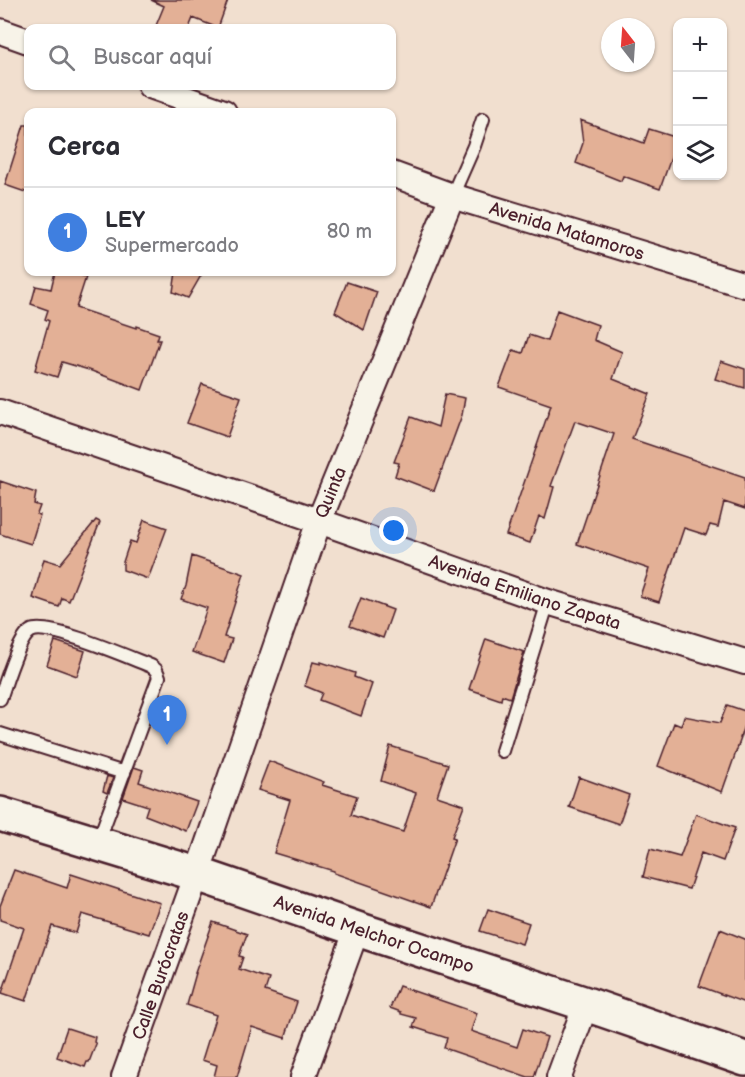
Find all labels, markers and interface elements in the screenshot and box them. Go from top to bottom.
north arrow [601,18,655,72]
map controls [673,18,727,180]
button: + [673,18,727,72]
search box [24,24,396,90]
icon: search [45,41,78,74]
text: Buscar aquí [93,44,212,71]
button: − [673,72,727,126]
button: layers [673,126,727,180]
text: Cerca [48,132,120,163]
street label: Avenida Matamoros [487,198,647,265]
text: LEY [105,207,145,234]
text: 1 [63,220,72,244]
text: 80 m [327,220,372,244]
text: Supermercado [105,234,239,258]
street label: Quinta [311,464,351,521]
your location [379,516,408,545]
street label: Avenida Emiliano Zapata [426,551,623,635]
pin: 1 [148,696,186,745]
street label: Avenida Melchor Ocampo [271,891,477,978]
street label: Calle Burócratas [128,908,194,1043]

